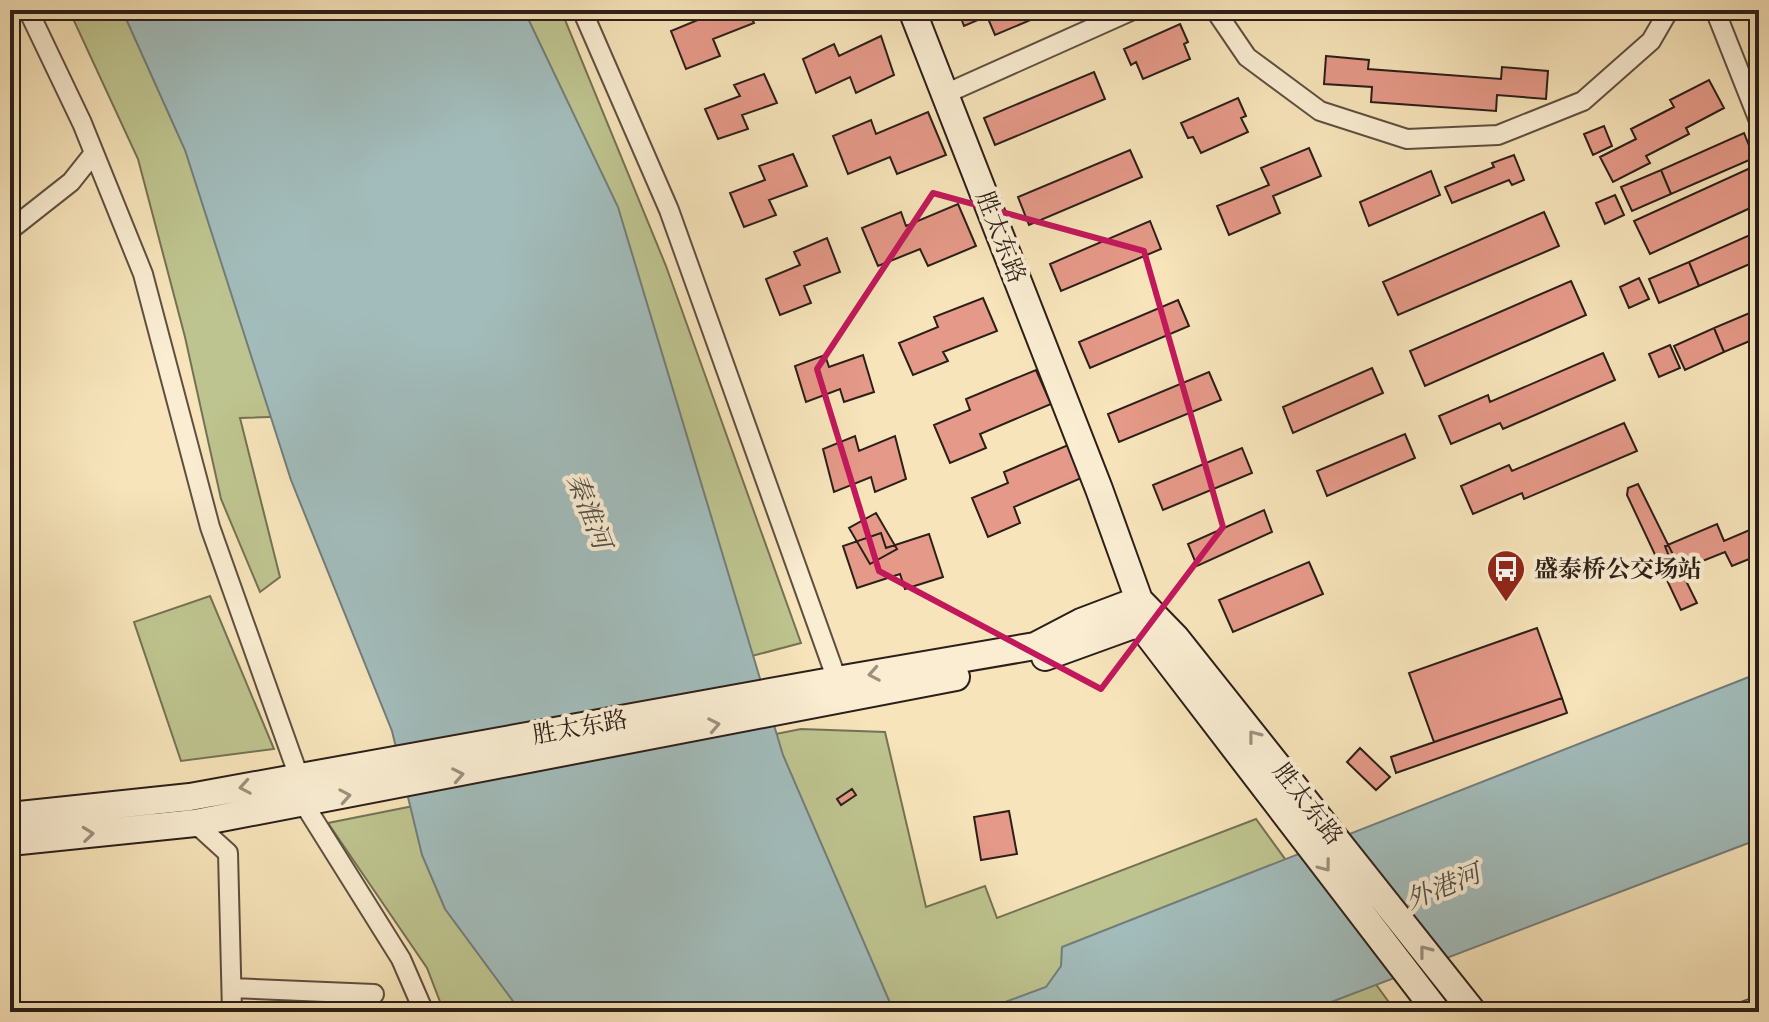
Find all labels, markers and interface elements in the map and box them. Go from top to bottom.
street label: 胜太东路 [969,186,1033,288]
water label: 秦淮河 [559,468,621,557]
bus stop icon: 盛泰桥公交场站 [1485,548,1527,603]
place label: 盛泰桥公交场站 [1534,553,1702,585]
one-way arrow [867,664,880,681]
street label: 胜太东路 [530,703,630,751]
one-way arrow [707,718,720,735]
one-way arrow [1250,730,1264,745]
street label: 胜太东路 [1266,756,1350,852]
one-way arrow [452,767,465,784]
one-way arrow [238,778,252,795]
one-way arrow [338,789,351,806]
one-way arrow [82,826,95,843]
water label: 外港河 [1400,855,1489,918]
one-way arrow [1316,857,1330,872]
one-way arrow [1420,946,1435,960]

